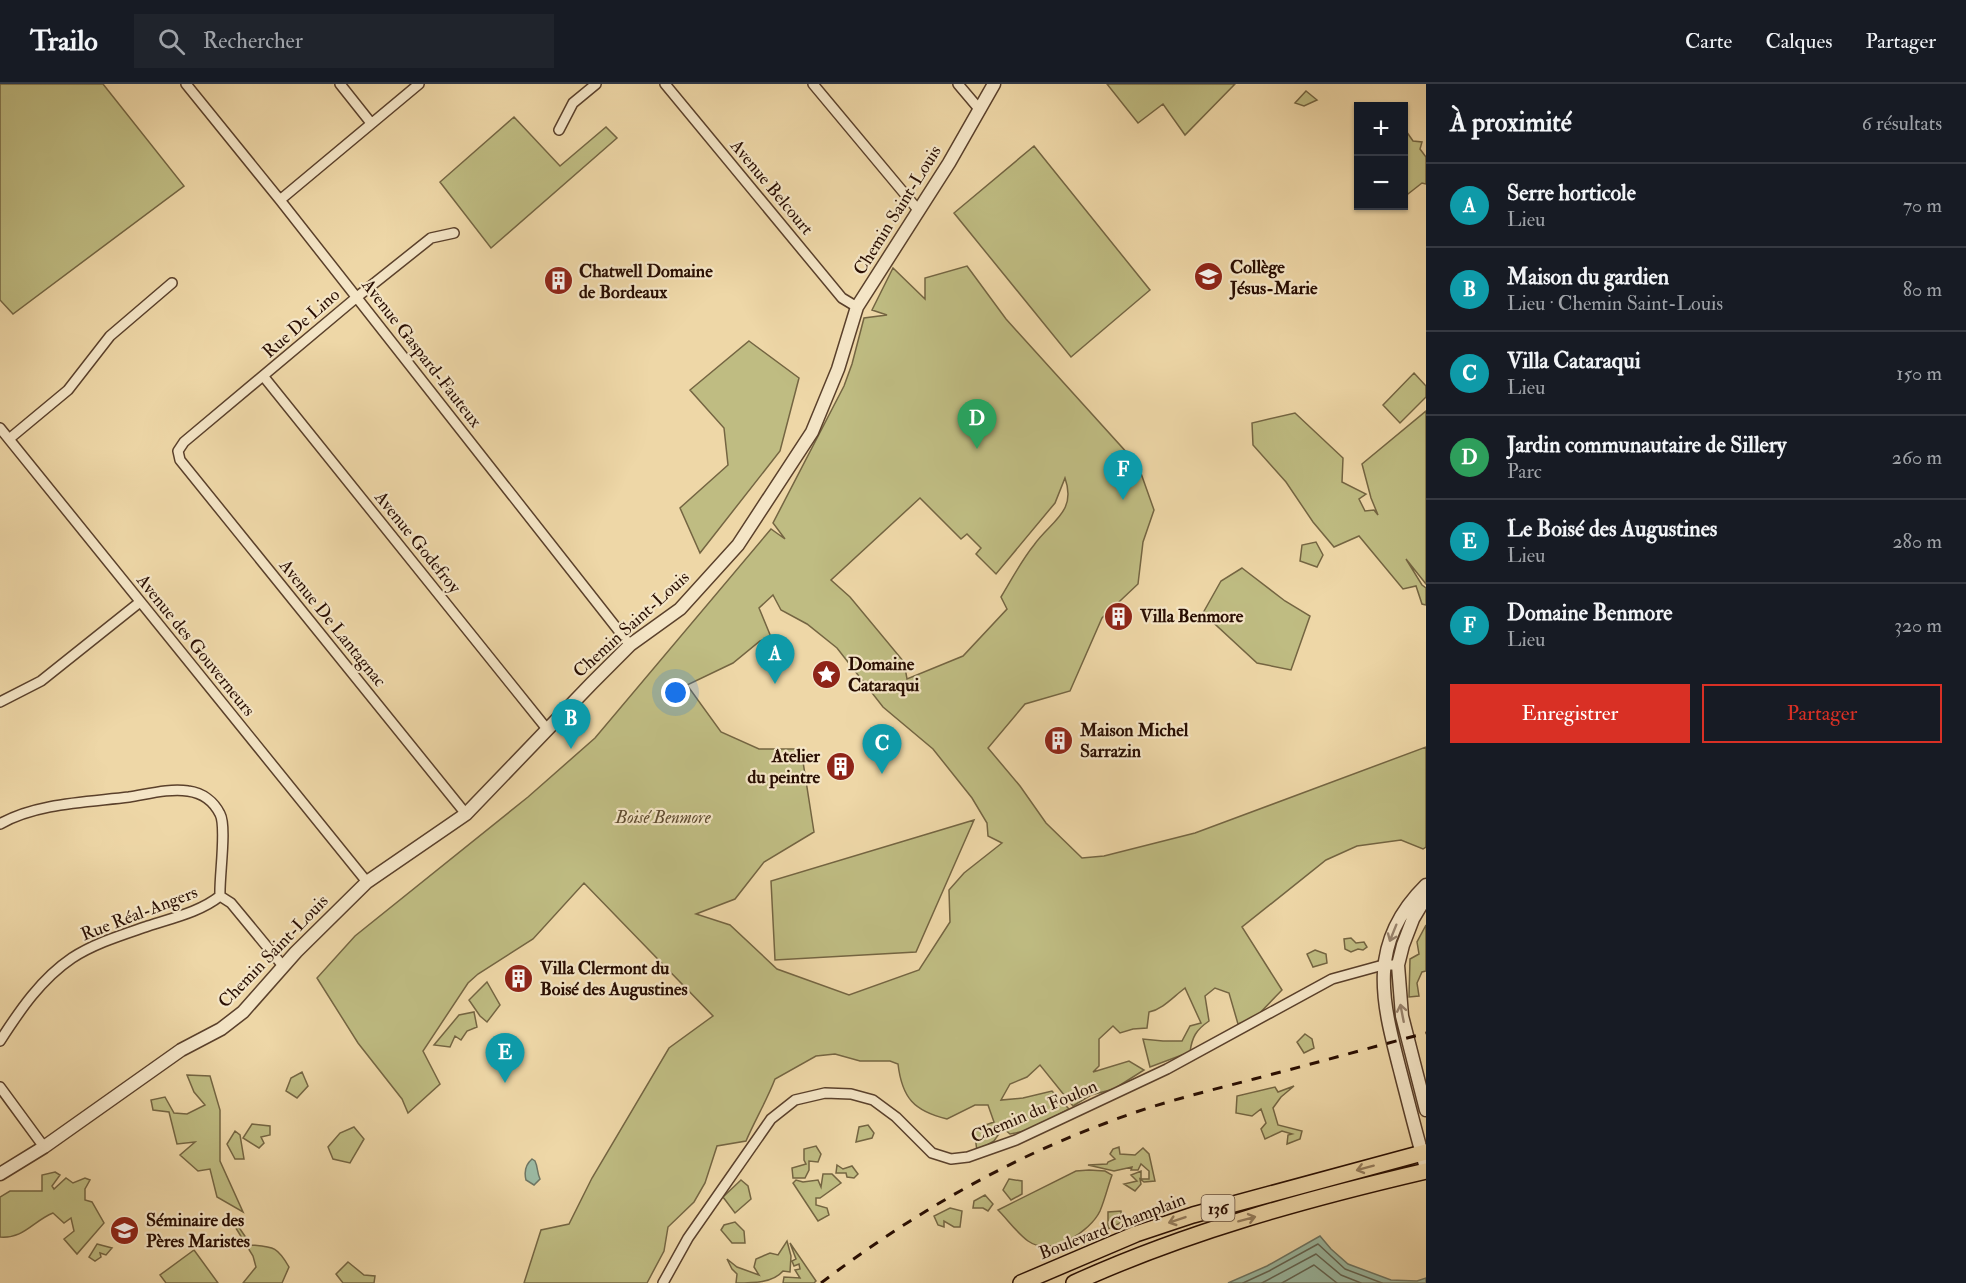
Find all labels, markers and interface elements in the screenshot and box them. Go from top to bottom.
search box [134,14,554,68]
text: Trailo [30,24,98,59]
icon: search [155,25,188,58]
text: Rechercher [203,27,303,55]
text: Carte [1685,28,1732,55]
text: Calques [1765,28,1832,55]
text: Partager [1865,28,1936,55]
map controls [1354,102,1408,210]
button: + [1354,102,1408,156]
text: À proximité [1450,107,1572,139]
text: 6 résultats [1862,111,1942,136]
street label: Avenue Belcourt [724,134,818,240]
street label: Chemin Saint-Louis [848,141,947,279]
button: − [1354,156,1408,210]
text: Serre horticole [1507,179,1636,207]
text: A [1463,193,1476,218]
text: 70 m [1903,193,1942,218]
text: Lieu [1507,207,1545,232]
place label: Collège Jésus-Marie [1229,256,1318,300]
place label: Chatwell Domaine de Bordeaux [579,260,713,304]
school or university icon: Collège Jésus-Marie [1193,261,1225,293]
text: Maison du gardien [1507,263,1669,291]
building icon: Chatwell Domaine de Bordeaux [542,265,574,297]
street label: Avenue Gaspard-Fauteux [356,274,487,432]
text: B [1463,277,1476,302]
text: 80 m [1903,277,1942,302]
street label: Rue De Lino [258,283,345,363]
text: Lieu · Chemin Saint-Louis [1507,291,1723,316]
text: Villa Cataraqui [1507,347,1641,375]
text: C [1462,361,1477,386]
text: 150 m [1896,361,1942,386]
text: Lieu [1507,375,1545,400]
pin: D [958,400,996,449]
text: Jardin communautaire de Sillery [1507,431,1787,459]
text: D [1461,445,1478,470]
text: 260 m [1892,445,1942,470]
pin: F [1104,450,1142,500]
text: Parc [1507,459,1542,484]
street label: Avenue Godefroy [369,486,467,599]
text: Le Boisé des Augustines [1507,515,1717,543]
text: E [1462,529,1477,554]
text: 280 m [1892,529,1942,554]
text: Lieu [1507,543,1545,568]
street label: Avenue De Lantagnac [273,554,391,692]
street label: Chemin Saint-Louis [568,566,694,683]
street label: Avenue des Gouverneurs [131,569,260,721]
text: Domaine Benmore [1507,599,1673,627]
building icon: Villa Benmore [1103,600,1135,632]
place label: Villa Benmore [1139,605,1244,628]
text: F [1463,613,1476,638]
text: 320 m [1894,613,1942,638]
text: Lieu [1507,627,1545,652]
pin: A [756,634,794,684]
place label: Domaine Cataraqui [848,653,920,697]
place icon: Domaine Cataraqui [811,658,843,690]
your location [661,678,690,707]
button: Enregistrer [1450,684,1690,743]
button: Partager [1702,684,1942,743]
pin: B [552,700,590,749]
place label: Maison Michel Sarrazin [1079,719,1189,763]
pin: C [862,724,902,774]
building icon: Maison Michel Sarrazin [1043,724,1075,756]
place label: Atelier du peintre [747,745,820,789]
building icon: Atelier du peintre [825,750,857,782]
park label: Boisé Benmore [614,806,712,829]
street label: Rue Réal-Angers [78,881,201,946]
street label: Chemin Saint-Louis [213,890,333,1013]
one-way arrow [1387,923,1398,941]
place label: Villa Clermont du Boisé des Augustines [539,957,688,1001]
building icon: Villa Clermont du Boisé des Augustines [503,962,535,994]
one-way arrow [1396,1003,1407,1023]
pin: E [486,1034,524,1083]
street label: Chemin du Foulon [967,1074,1101,1148]
one-way arrow [1356,1162,1375,1174]
street label: Boulevard Champlain [1036,1188,1189,1265]
road number: 136 [1202,1195,1234,1221]
place label: Séminaire des Pères Maristes [146,1209,250,1253]
one-way arrow [1237,1213,1256,1224]
school or university icon: Séminaire des Pères Maristes [109,1214,141,1246]
one-way arrow [1169,1216,1187,1227]

